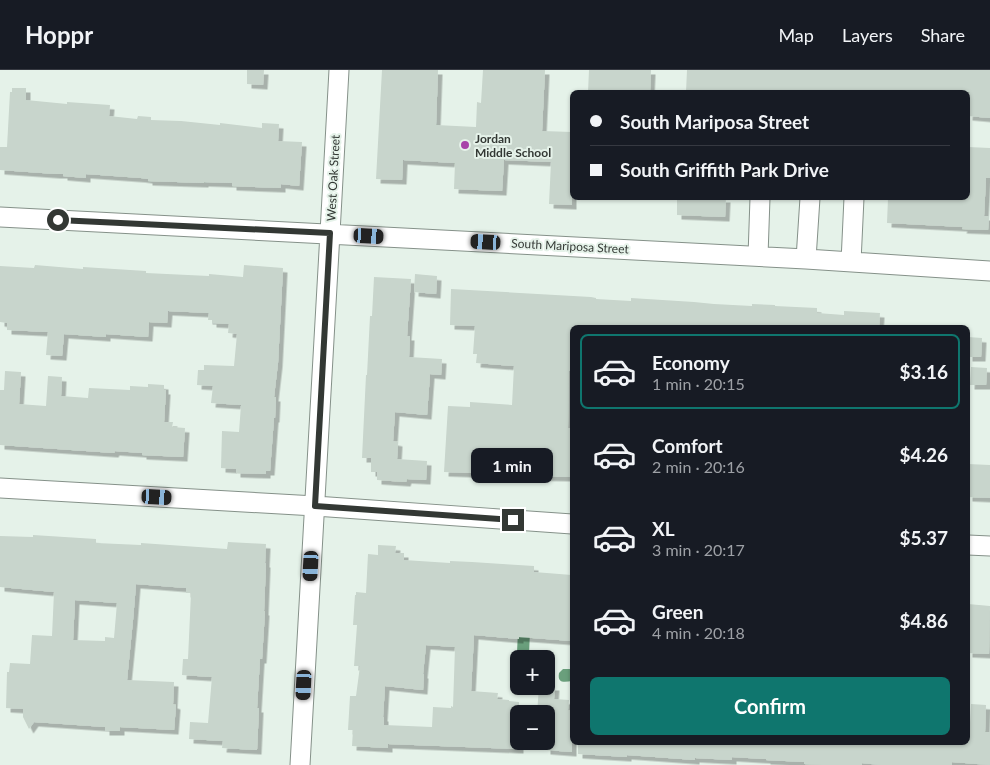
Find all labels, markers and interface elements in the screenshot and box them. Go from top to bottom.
text: Hoppr [25,20,93,49]
text: Map [778,24,814,46]
text: Layers [842,24,893,46]
text: Share [921,24,965,46]
text: South Mariposa Street [620,110,809,133]
place label: Jordan Middle School [475,131,551,160]
street label: West Oak Street [323,134,343,222]
marker: Jordan Middle School [459,139,471,151]
text: South Griffith Park Drive [620,158,829,181]
route start [47,209,69,231]
car [353,228,384,244]
car [470,234,501,250]
street label: South Mariposa Street [511,235,630,257]
icon: car [592,349,637,394]
text: Economy [652,351,730,374]
text: $3.16 [899,360,948,383]
text: 1 min · 20:15 [652,374,745,393]
icon: car [592,432,637,477]
text: Comfort [652,434,723,457]
text: $4.26 [899,443,948,466]
callout: 1 min [472,448,554,482]
text: 1 min [492,456,532,475]
text: 2 min · 20:16 [652,457,745,476]
car [141,489,172,505]
route end [502,509,524,531]
icon: car [592,515,637,560]
text: XL [652,517,675,540]
text: $5.37 [899,526,948,549]
text: 3 min · 20:17 [652,540,745,559]
car [302,551,319,581]
icon: car [592,598,637,643]
text: Green [652,600,703,623]
text: $4.86 [899,609,948,632]
text: 4 min · 20:18 [652,623,745,642]
map controls [510,650,555,750]
button: + [510,650,555,695]
car [295,670,312,700]
button: Confirm [590,677,950,735]
button: − [510,705,555,750]

